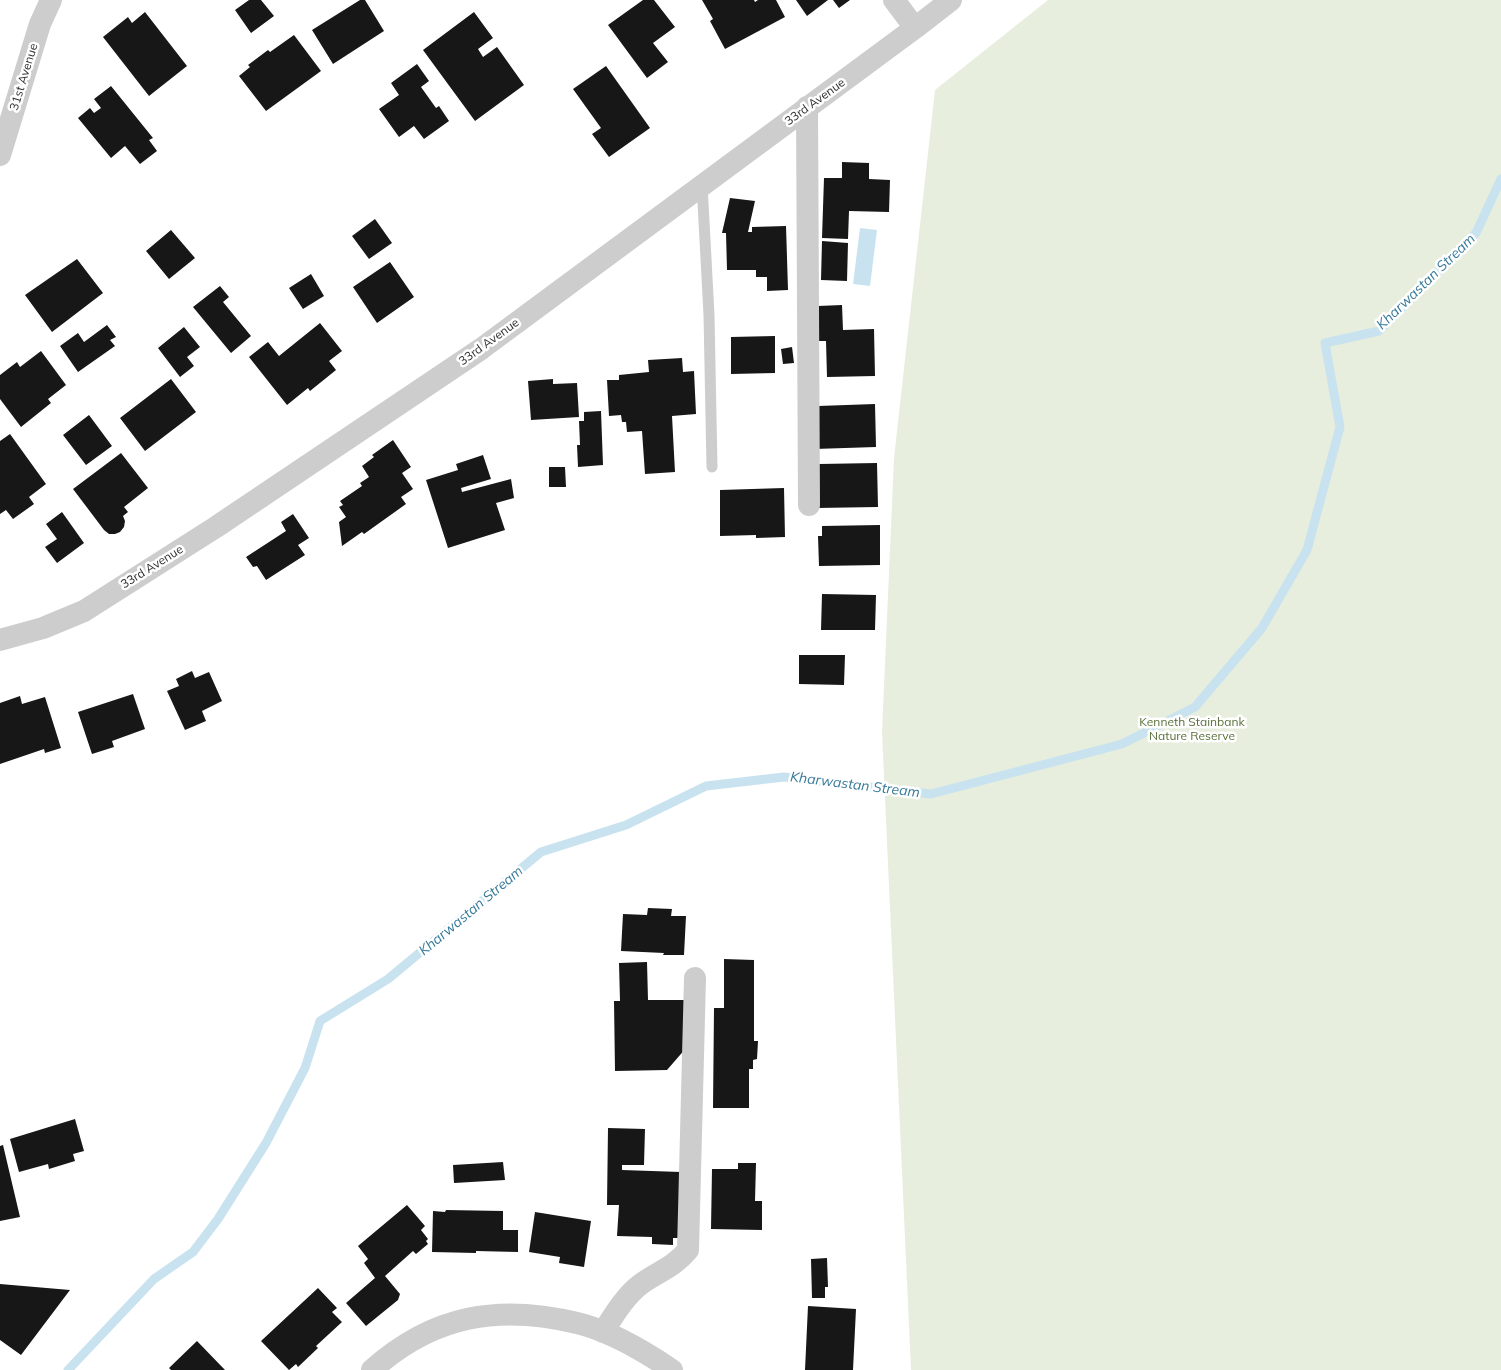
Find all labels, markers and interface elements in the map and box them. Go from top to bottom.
street label: 31st Avenue [7,42,41,112]
street label: 33rd Avenue [782,75,848,129]
water label: Kharwastan Stream [1373,231,1479,333]
street label: 33rd Avenue [456,315,522,369]
street label: 33rd Avenue [118,542,186,592]
park label: Kenneth Stainbank Nature Reserve [1139,715,1245,743]
water label: Kharwastan Stream [789,769,921,801]
water label: Kharwastan Stream [416,863,526,959]

